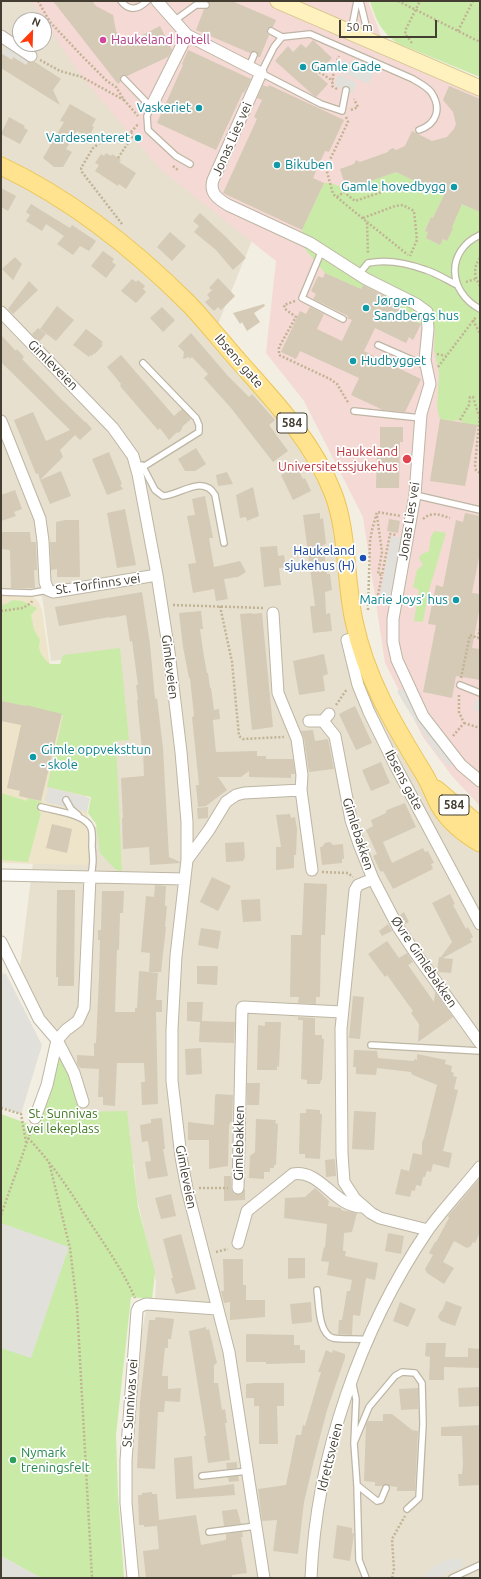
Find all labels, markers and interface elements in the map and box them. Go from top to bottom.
north arrow [12,12,52,52]
scale bar [341,12,439,38]
text: N [30,15,42,29]
text: 50 m [346,20,373,33]
place label: Haukeland hotell [111,32,210,48]
marker: Haukeland hotell [98,35,108,45]
place label: Gamle Gade [311,59,381,75]
marker: Gamle Gade [298,62,308,72]
place label: Vaskeriet [137,100,191,116]
street label: Jonas Lies vei [209,100,255,178]
marker: Vaskeriet [194,103,204,113]
place label: Vardesenteret [46,130,130,146]
marker: Vardesenteret [133,133,143,143]
place label: Bikuben [285,157,333,173]
marker: Bikuben [272,160,282,170]
place label: Gamle hovedbygg [341,179,446,195]
marker: Gamle hovedbygg [449,182,459,192]
place label: Jørgen Sandbergs hus [374,293,459,324]
marker: Jørgen Sandbergs hus [361,303,371,313]
street label: Ibsens gate [211,331,267,391]
street label: Gimleveien [25,337,81,393]
place label: Hudbygget [361,353,426,369]
marker: Hudbygget [348,356,358,366]
road number: 584 [277,413,307,433]
place label: Haukeland Universitetssjukehus [278,444,398,475]
marker: Haukeland Universitetssjukehus [401,453,413,465]
street label: Jonas Lies vei [395,481,423,561]
place label: Haukeland sjukehus (H) [285,543,355,574]
marker: Haukeland sjukehus (H) [358,553,368,563]
street label: St. Torfinns vei [55,570,141,598]
place label: Marie Joys’ hus [359,592,448,608]
marker: Marie Joys’ hus [451,595,461,605]
street label: Gimleveien [158,634,182,700]
place label: Gimle oppveksttun - skole [41,742,151,773]
street label: Ibsens gate [382,747,426,813]
marker: Gimle oppveksttun - skole [28,752,38,762]
road number: 584 [439,795,469,815]
street label: Gimlebakken [339,796,377,872]
street label: Øvre Gimlebakken [388,913,460,1011]
street label: Gimlebakken [231,1105,247,1181]
park label: St. Sunnivas vei lekeplass [27,1106,99,1137]
street label: Gimleveien [172,1144,200,1210]
street label: St. Sunnivas vei [119,1358,141,1448]
street label: Idrettsveien [314,1421,346,1493]
place label: Nymark treningsfelt [21,1445,90,1476]
marker: Nymark treningsfelt [8,1455,18,1465]

